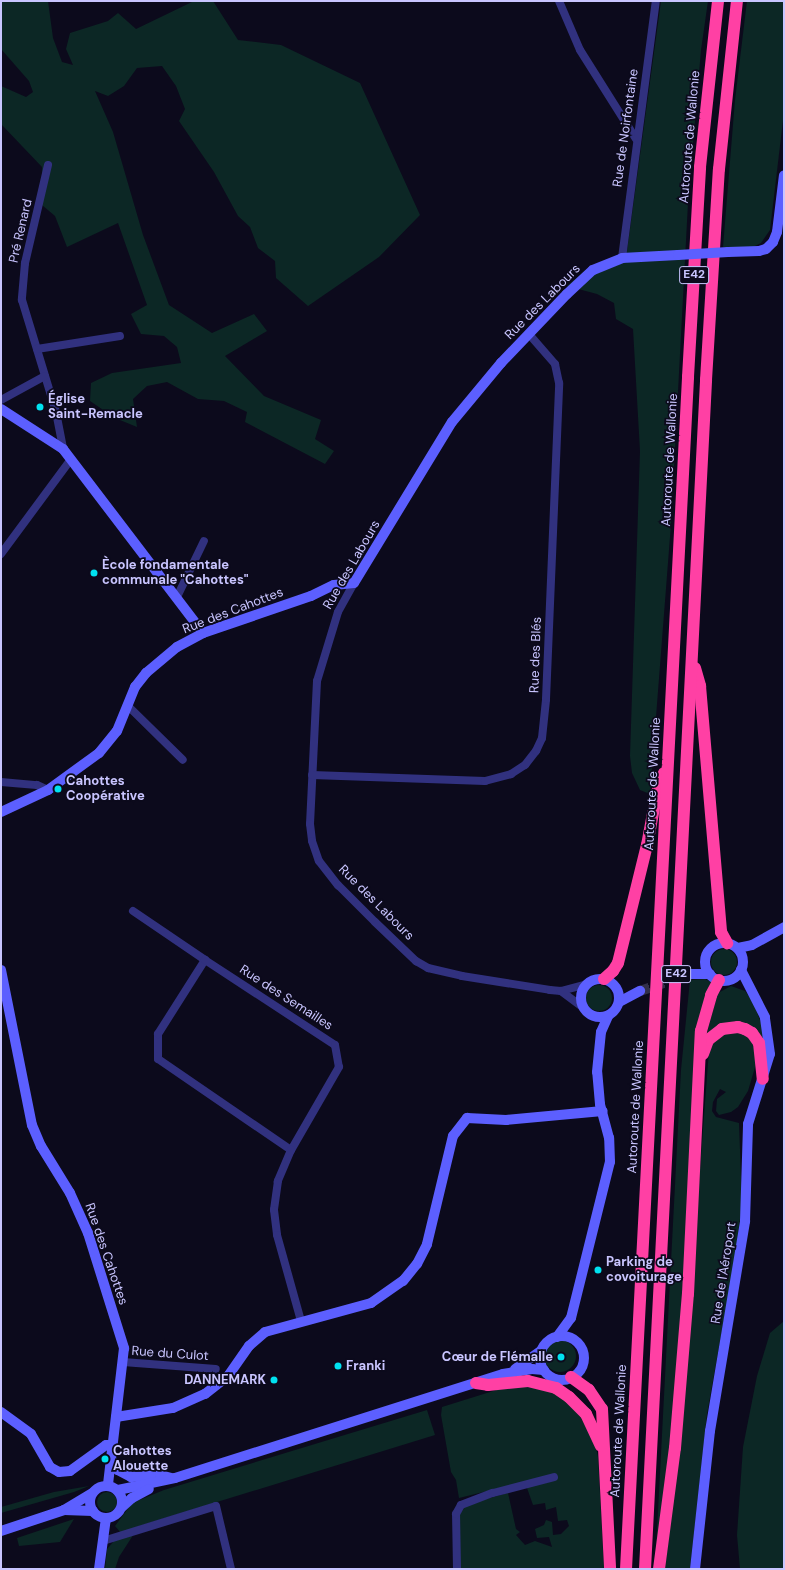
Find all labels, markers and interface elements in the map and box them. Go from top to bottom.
street label: Rue de Noirfontaine [610,68,642,188]
street label: Autoroute de Wallonie [676,70,704,204]
street label: Pré Renard [6,198,36,264]
street label: Rue des Labours [502,261,584,343]
road number: E42 [679,265,709,285]
place label: Église Saint-Remacle [48,392,143,423]
street label: Autoroute de Wallonie [659,393,681,527]
marker: Église Saint-Remacle [35,402,45,412]
street label: Rue des Labours [320,518,384,612]
place label: Ècole fondamentale communale "Cahottes" [102,558,249,589]
marker: Ècole fondamentale communale "Cahottes" [89,568,99,578]
street label: Rue des Cahottes [180,585,286,637]
street label: Rue des Blés [527,617,545,693]
street label: Autoroute de Wallonie [642,717,664,851]
place label: Cahottes Coopérative [66,774,145,805]
marker: Cahottes Coopérative [53,784,63,794]
street label: Rue des Labours [335,862,417,944]
street label: Rue des Semailles [236,962,336,1034]
road number: E42 [661,964,691,984]
street label: Autoroute de Wallonie [625,1040,647,1174]
street label: Rue des Cahottes [81,1201,131,1307]
street label: Rue de l'Aéroport [708,1221,740,1325]
place label: Parking de covoiturage [606,1255,682,1286]
marker: Parking de covoiturage [593,1265,603,1275]
street label: Rue du Culot [131,1344,209,1364]
place label: Cœur de Flémalle [442,1349,553,1365]
marker: Cœur de Flémalle [556,1352,566,1362]
place label: Franki [346,1358,385,1374]
marker: Franki [333,1361,343,1371]
street label: Autoroute de Wallonie [608,1364,630,1498]
place label: DANNEMARK [184,1372,266,1388]
marker: DANNEMARK [269,1375,279,1385]
place label: Cahottes Alouette [113,1444,172,1475]
marker: Cahottes Alouette [100,1454,110,1464]

